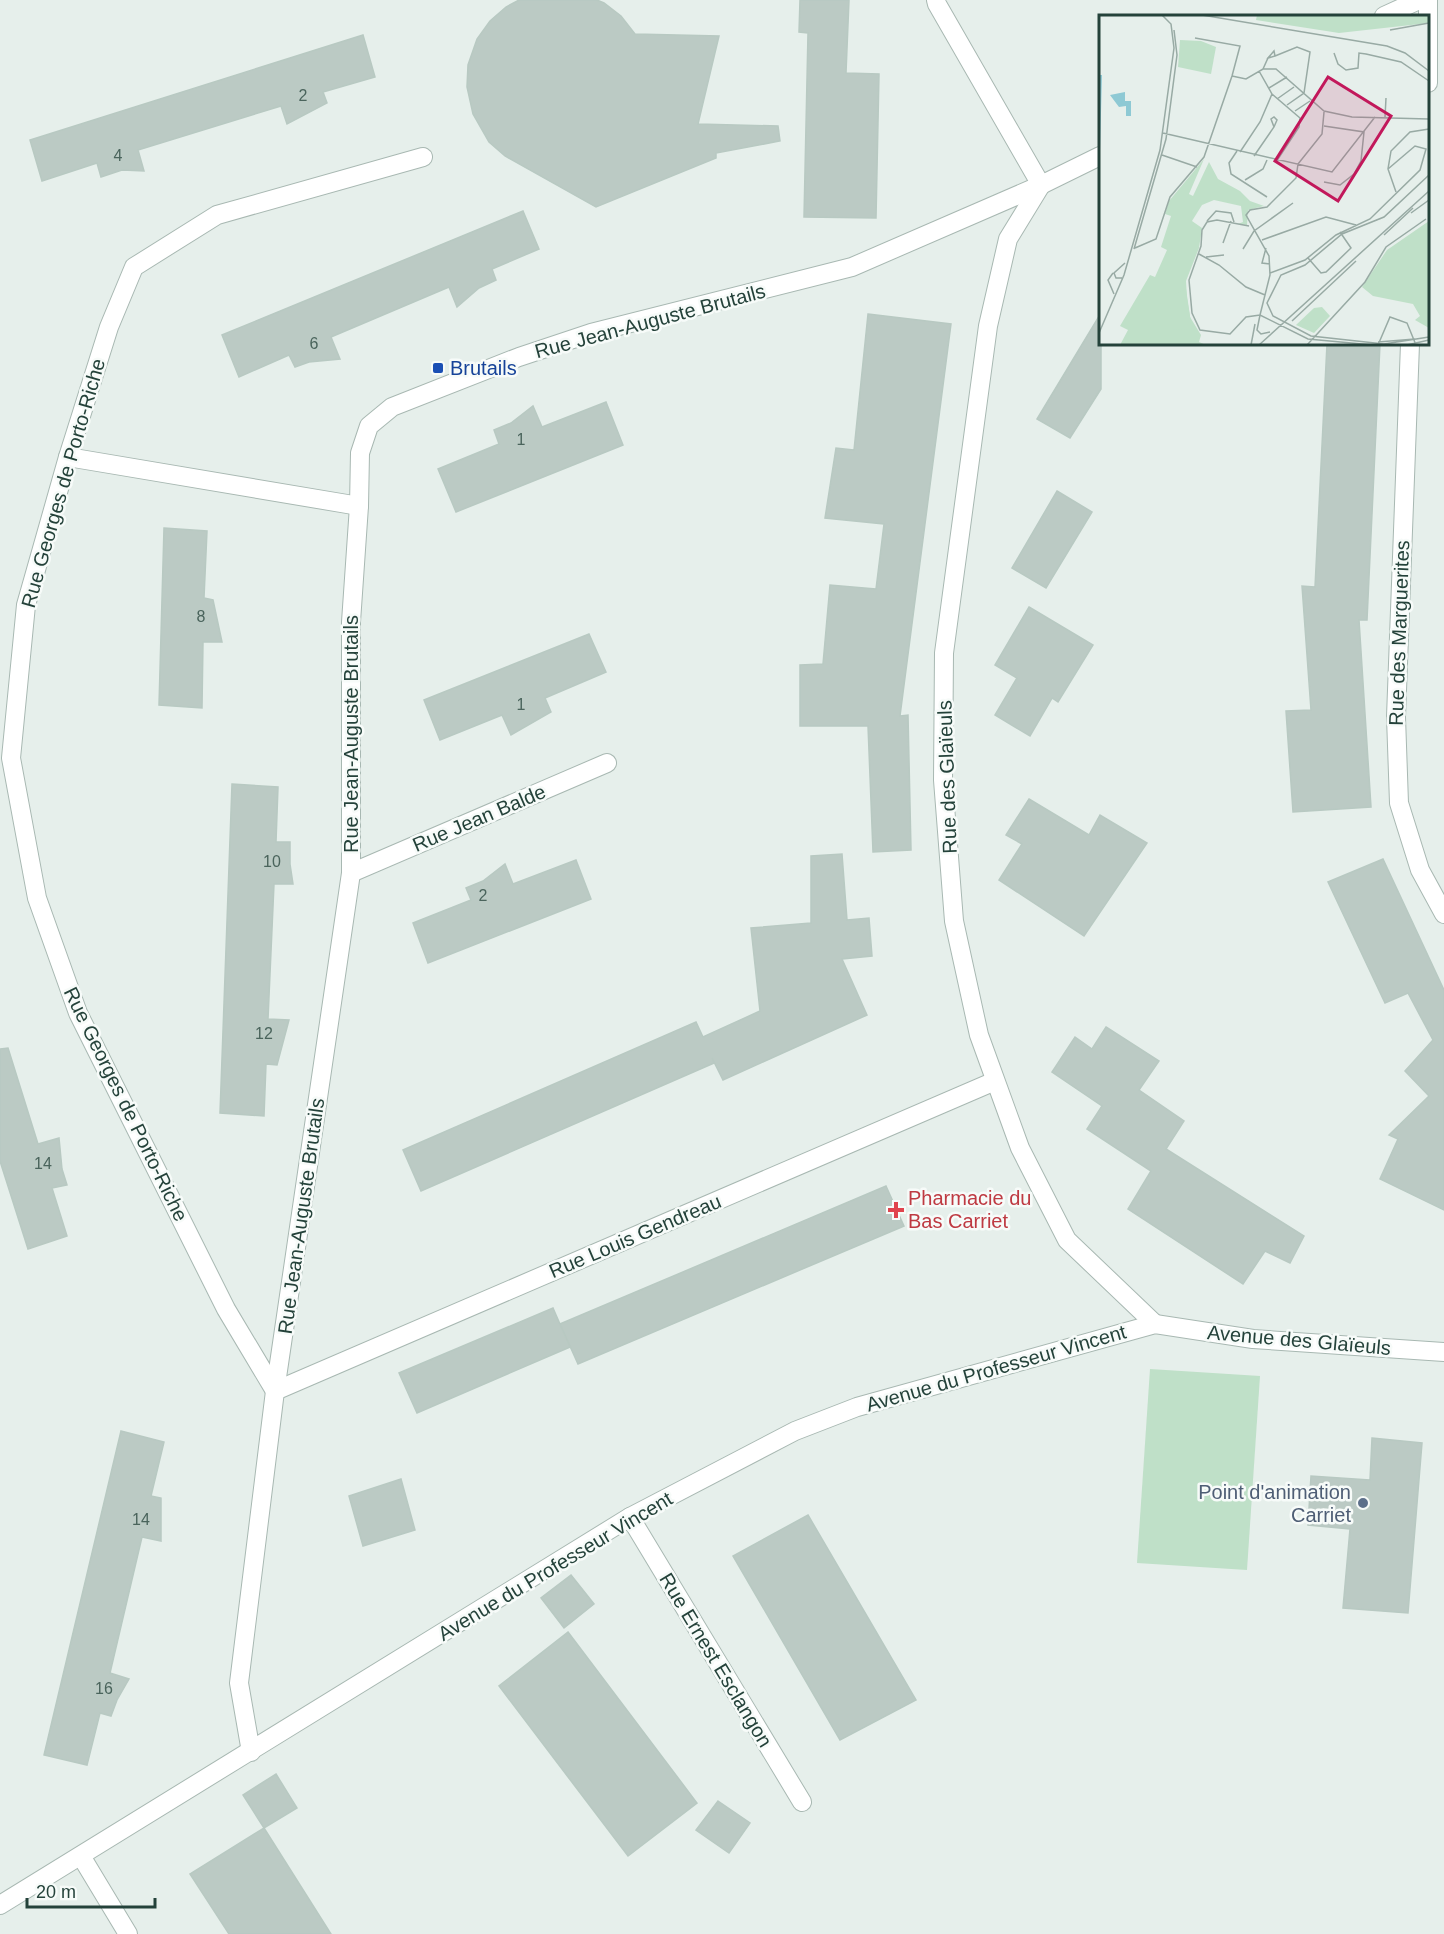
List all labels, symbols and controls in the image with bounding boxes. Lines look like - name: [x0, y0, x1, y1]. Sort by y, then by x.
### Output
- inset map: [1099, 15, 1429, 345]
- house number: 2: [299, 87, 308, 104]
- house number: 4: [114, 147, 123, 164]
- street label: Rue Jean-Auguste Brutails: [532, 280, 768, 362]
- house number: 6: [310, 335, 319, 352]
- street label: Rue Georges de Porto-Riche: [17, 356, 109, 610]
- place label: Brutails: [450, 357, 517, 379]
- marker: Brutails: [431, 361, 445, 375]
- house number: 1: [517, 431, 526, 448]
- street label: Rue des Marguerites: [1385, 540, 1413, 726]
- house number: 8: [197, 608, 206, 625]
- street label: Rue Jean-Auguste Brutails: [340, 615, 362, 853]
- house number: 1: [517, 696, 526, 713]
- street label: Rue des Glaïeuls: [933, 700, 961, 854]
- street label: Rue Jean Balde: [409, 780, 549, 856]
- house number: 10: [263, 853, 281, 870]
- house number: 2: [479, 887, 488, 904]
- street label: Rue Georges de Porto-Riche: [60, 983, 192, 1225]
- house number: 12: [255, 1025, 273, 1042]
- street label: Rue Jean-Auguste Brutails: [274, 1097, 328, 1335]
- house number: 14: [34, 1155, 52, 1172]
- place label: Pharmacie du Bas Carriet: [908, 1187, 1031, 1232]
- street label: Rue Louis Gendreau: [546, 1190, 724, 1282]
- marker: Pharmacie du Bas Carriet: [889, 1203, 903, 1217]
- street label: Avenue du Professeur Vincent: [863, 1320, 1129, 1416]
- street label: Avenue des Glaïeuls: [1206, 1321, 1392, 1359]
- place label: Point d'animation Carriet: [1198, 1481, 1351, 1526]
- street label: Avenue du Professeur Vincent: [434, 1487, 677, 1645]
- marker: Point d'animation Carriet: [1356, 1496, 1370, 1510]
- house number: 14: [132, 1511, 150, 1528]
- street label: Rue Ernest Esclangon: [655, 1569, 777, 1751]
- house number: 16: [95, 1680, 113, 1697]
- scale bar: [27, 1871, 154, 1909]
- text: 20 m: [36, 1882, 76, 1902]

